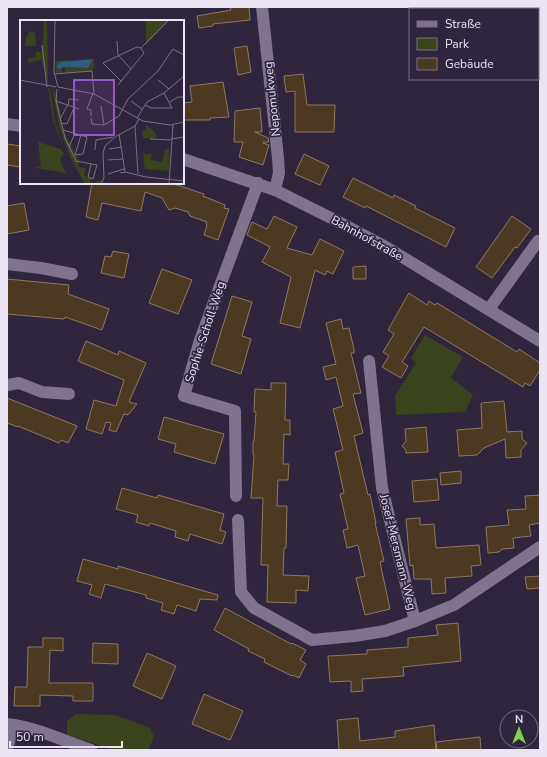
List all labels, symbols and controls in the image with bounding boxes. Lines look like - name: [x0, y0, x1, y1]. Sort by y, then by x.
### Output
- legend: [409, 8, 539, 80]
- text: Straße: [445, 16, 481, 32]
- inset map: [20, 20, 184, 184]
- text: Park: [445, 36, 470, 52]
- text: Gebäude: [445, 56, 494, 72]
- street label: Nepomukweg: [260, 61, 284, 137]
- street label: Bahnhofstraße: [328, 212, 406, 264]
- street label: Sophie-Scholl-Weg: [181, 279, 229, 385]
- street label: Josef-Mersmann-Weg: [376, 491, 420, 612]
- north arrow: [499, 709, 539, 749]
- text: N: [515, 712, 523, 727]
- scale bar: [10, 723, 122, 749]
- text: 50 m: [16, 729, 44, 745]

